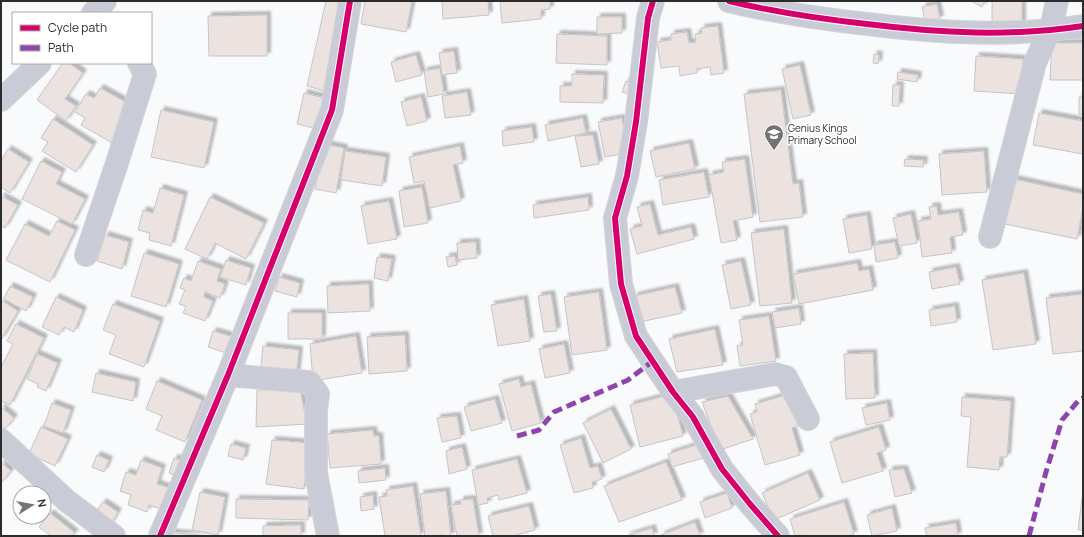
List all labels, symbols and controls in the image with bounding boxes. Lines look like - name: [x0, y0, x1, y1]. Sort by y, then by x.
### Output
- legend: [12, 12, 152, 64]
- text: Cycle path: [48, 19, 107, 36]
- text: Path: [48, 39, 74, 56]
- place label: Genius Kings Primary School: [788, 121, 857, 147]
- school or university icon: Genius Kings Primary School: [763, 123, 785, 151]
- north arrow: [12, 485, 52, 525]
- text: N: [34, 498, 50, 508]

